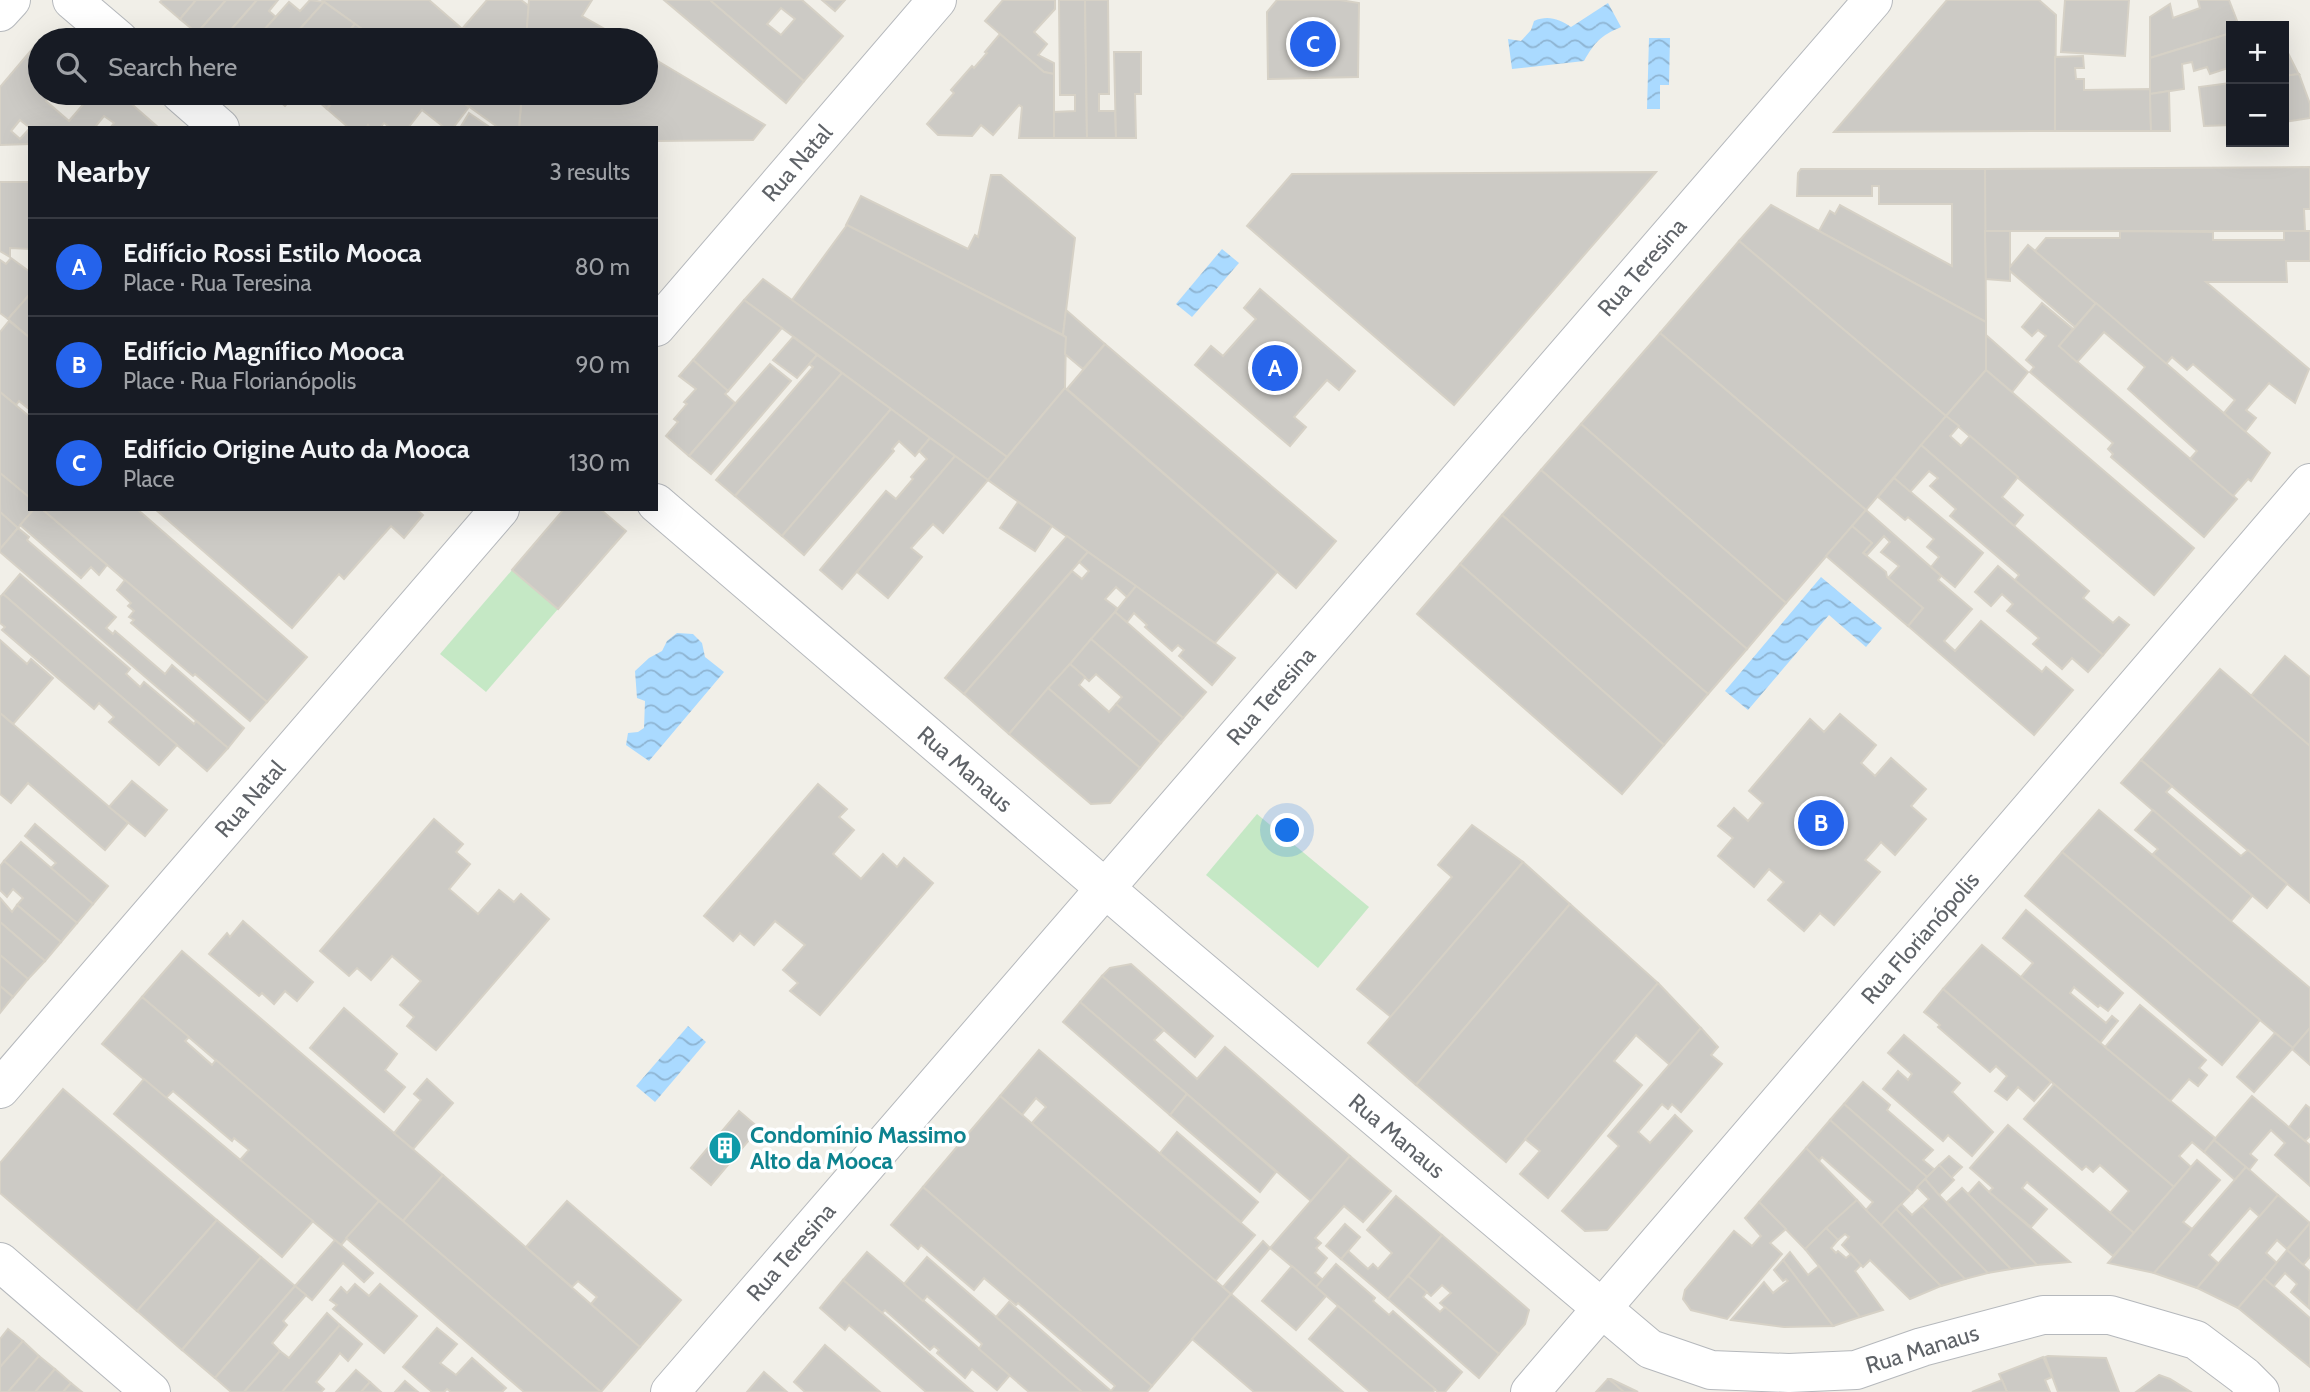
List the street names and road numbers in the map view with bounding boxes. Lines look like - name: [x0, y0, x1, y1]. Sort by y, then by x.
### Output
- street label: Rua Natal: [756, 118, 838, 207]
- street label: Rua Teresina: [1592, 212, 1692, 322]
- street label: Rua Teresina: [1221, 641, 1321, 751]
- street label: Rua Manaus: [912, 720, 1018, 818]
- street label: Rua Natal: [209, 754, 291, 843]
- street label: Rua Florianópolis: [1855, 866, 1985, 1010]
- street label: Rua Manaus: [1343, 1088, 1451, 1184]
- street label: Rua Teresina: [741, 1197, 841, 1307]
- street label: Rua Manaus: [1862, 1319, 1982, 1379]

